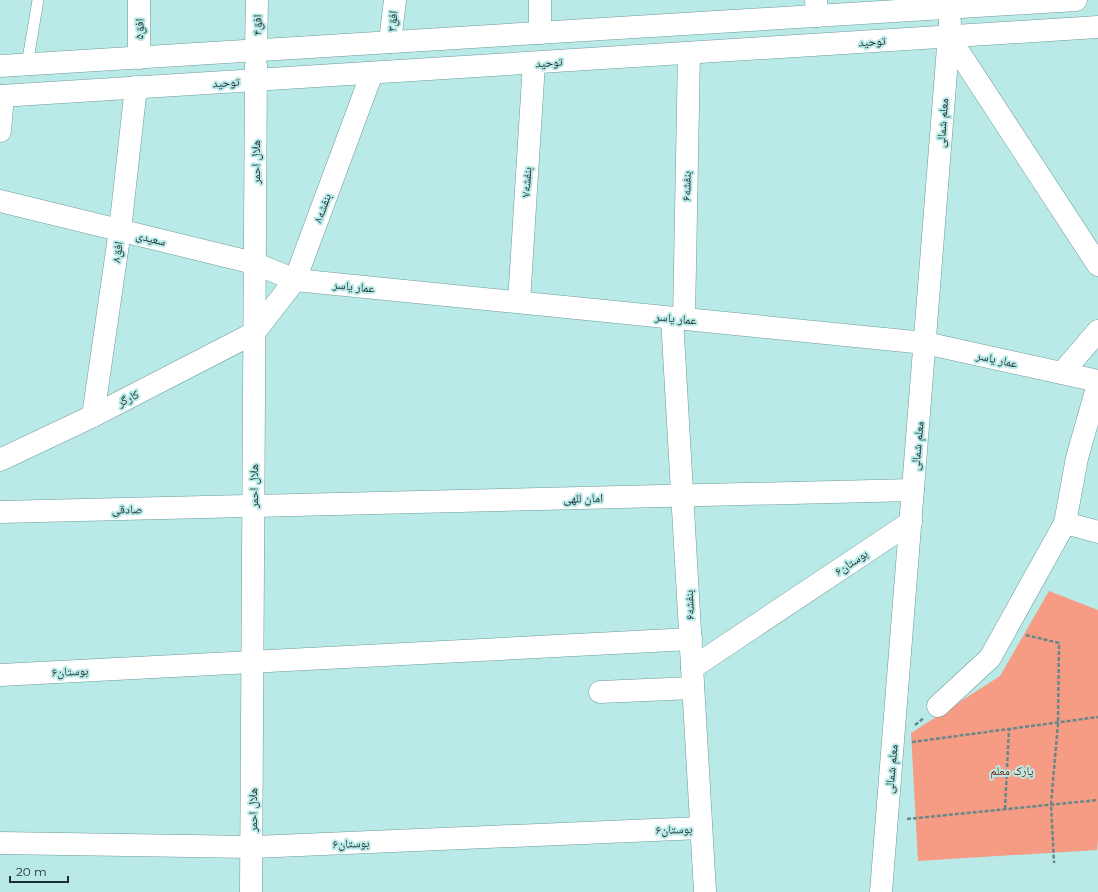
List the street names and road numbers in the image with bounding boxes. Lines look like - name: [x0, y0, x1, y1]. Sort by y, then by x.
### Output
- street label: افق۳: [383, 10, 401, 32]
- street label: افق۴: [249, 14, 265, 36]
- street label: افق۵: [131, 18, 147, 40]
- street label: توحید: [858, 33, 887, 50]
- street label: توحید: [535, 54, 564, 71]
- street label: توحید: [212, 74, 241, 91]
- street label: معلم شمالی: [933, 98, 952, 148]
- street label: هلال احمر: [248, 140, 263, 185]
- street label: بنفشه۷: [517, 166, 535, 198]
- street label: بنفشه۶: [678, 171, 694, 201]
- street label: بنفشه۸: [310, 191, 335, 225]
- street label: سعیدی: [134, 227, 168, 249]
- street label: افق۸: [108, 240, 126, 263]
- street label: عمار یاسر: [331, 276, 376, 296]
- street label: عمار یاسر: [653, 308, 698, 328]
- street label: عمار یاسر: [974, 347, 1019, 371]
- street label: کارگر: [114, 386, 141, 410]
- street label: معلم شمالی: [907, 421, 928, 471]
- street label: هلال احمر: [246, 464, 261, 509]
- street label: امان للهی: [563, 490, 603, 506]
- street label: صادقی: [112, 501, 142, 517]
- street label: بوستان۶: [832, 546, 871, 579]
- street label: بنفشه۶: [681, 589, 698, 620]
- street label: بوستان۶: [51, 663, 89, 680]
- street label: معلم شمالی: [881, 744, 902, 794]
- street label: هلال احمر: [245, 788, 260, 833]
- street label: بوستان۶: [655, 821, 693, 838]
- street label: بوستان۶: [332, 835, 370, 852]

